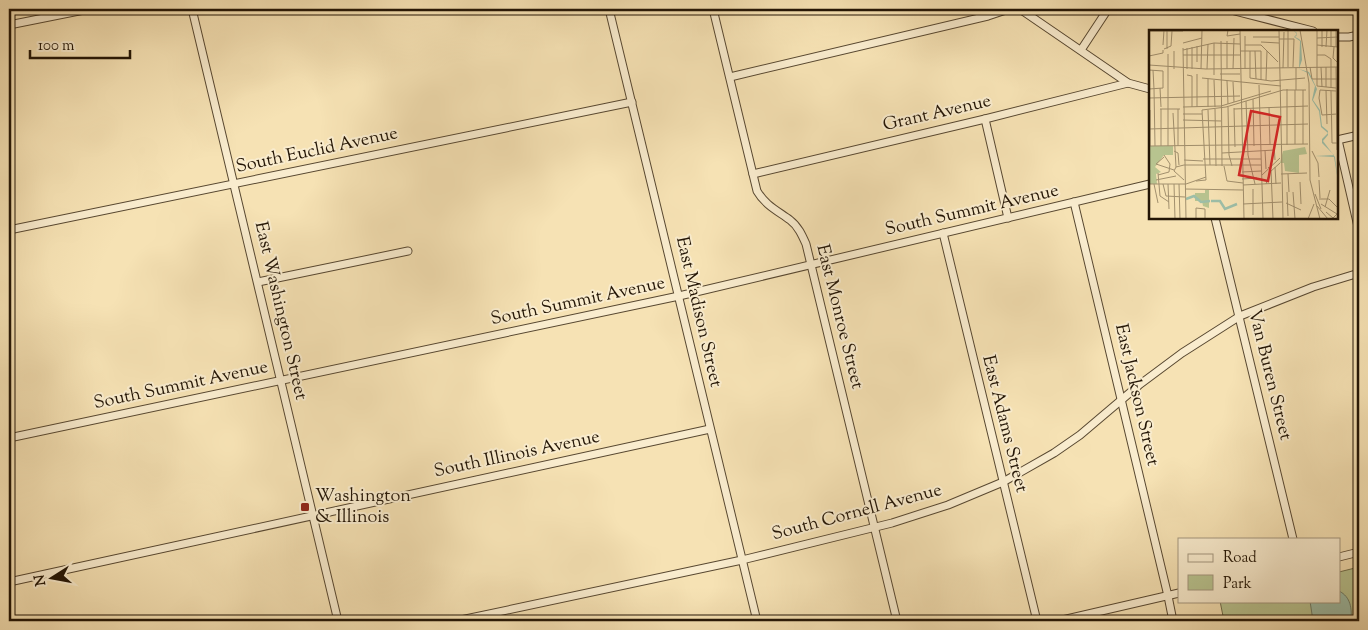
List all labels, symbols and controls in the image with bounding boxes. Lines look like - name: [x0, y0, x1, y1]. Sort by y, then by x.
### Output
- scale bar: [30, 28, 130, 60]
- inset map: [1149, 30, 1338, 219]
- text: 100 m: [38, 36, 75, 57]
- street label: Grant Avenue: [880, 89, 994, 139]
- street label: South Euclid Avenue: [234, 121, 400, 181]
- street label: South Summit Avenue: [883, 178, 1061, 244]
- street label: East Washington Street: [247, 219, 313, 403]
- street label: East Madison Street: [668, 234, 728, 390]
- street label: East Monroe Street: [808, 242, 870, 392]
- street label: South Summit Avenue: [488, 271, 668, 333]
- street label: Van Buren Street: [1240, 307, 1298, 443]
- street label: East Jackson Street: [1107, 321, 1165, 469]
- street label: East Adams Street: [974, 353, 1034, 495]
- street label: South Summit Avenue: [91, 355, 271, 417]
- street label: South Illinois Avenue: [432, 425, 602, 485]
- street label: South Cornell Avenue: [769, 478, 945, 548]
- place label: Washington & Illinois: [315, 484, 411, 531]
- marker: Washington & Illinois: [299, 501, 311, 513]
- legend: [1178, 538, 1340, 602]
- text: Road: [1223, 548, 1257, 569]
- north arrow: [28, 552, 78, 602]
- text: N: [30, 573, 52, 587]
- text: Park: [1223, 574, 1252, 595]

